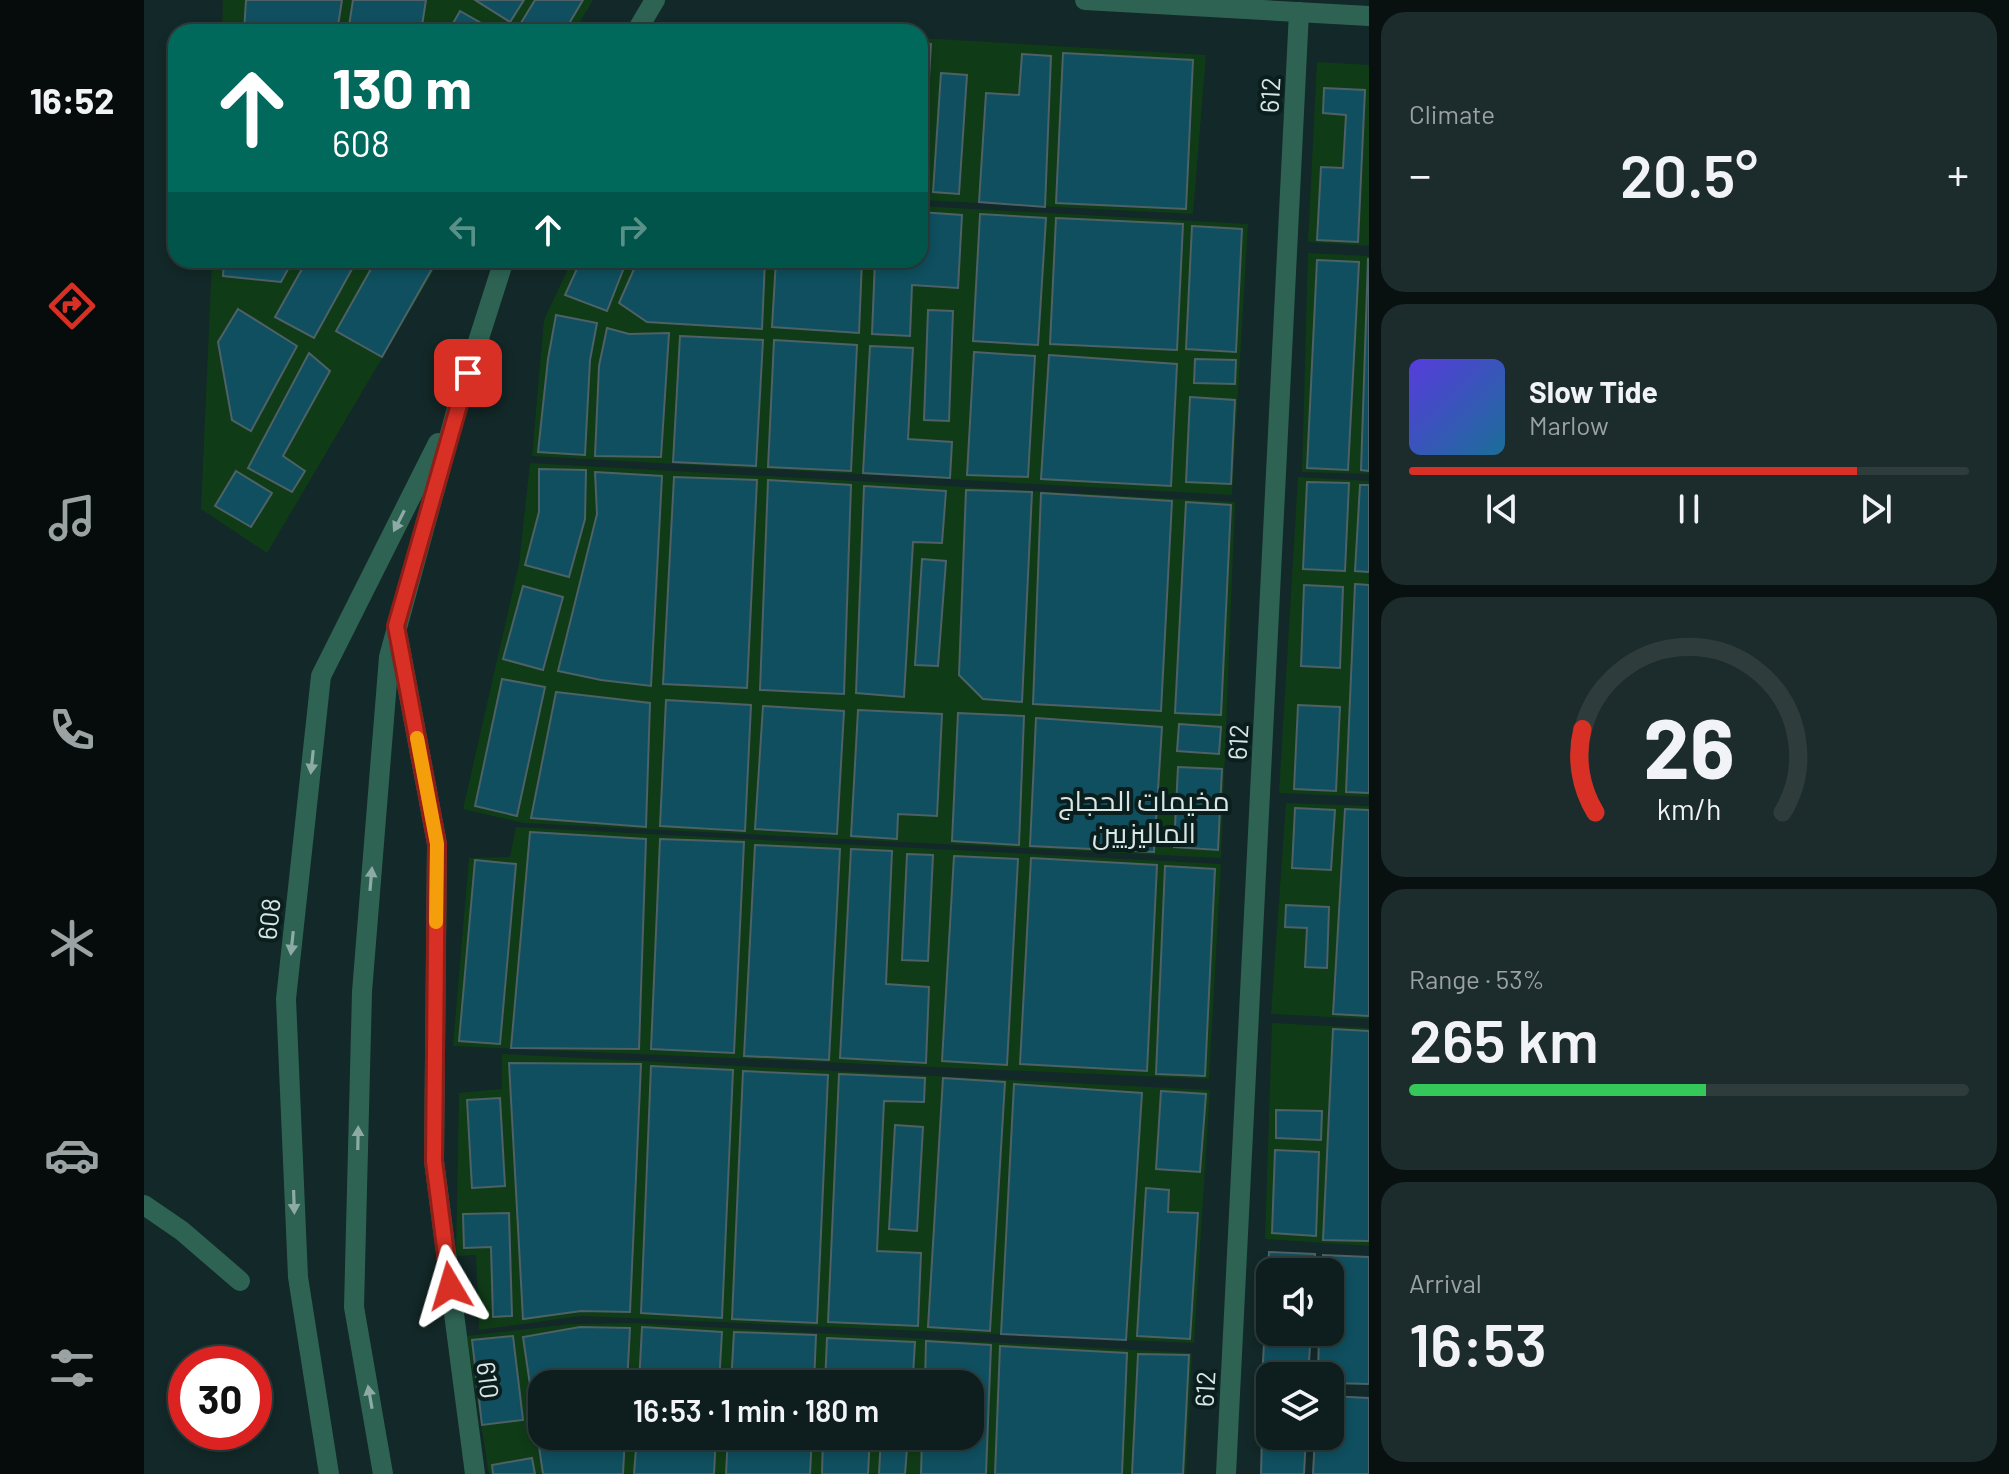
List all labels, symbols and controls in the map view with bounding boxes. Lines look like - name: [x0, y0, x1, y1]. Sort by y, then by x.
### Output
- text: 130 m: [332, 53, 472, 120]
- icon: ahead: [200, 56, 304, 160]
- street label: 612: [1253, 76, 1285, 114]
- text: 16:52: [30, 78, 114, 121]
- text: Climate: [1409, 98, 1495, 129]
- text: 608: [332, 121, 390, 164]
- text: 20.5°: [1620, 138, 1758, 210]
- text: −: [1409, 147, 1431, 200]
- text: +: [1947, 147, 1969, 200]
- icon: left: [442, 208, 486, 252]
- icon: ahead: [526, 208, 570, 252]
- icon: right: [610, 208, 654, 252]
- icon: directions: [44, 278, 100, 334]
- pin: [434, 339, 502, 407]
- icon: arrive: [446, 351, 490, 395]
- text: Slow Tide: [1529, 373, 1658, 409]
- text: Marlow: [1529, 409, 1609, 440]
- icon: previous: [1480, 487, 1524, 531]
- icon: pause: [1667, 487, 1711, 531]
- icon: next: [1854, 487, 1898, 531]
- icon: music: [44, 490, 100, 546]
- one-way arrow: [392, 509, 406, 532]
- text: 26: [1643, 696, 1735, 796]
- icon: phone: [44, 702, 100, 758]
- street label: 612: [1221, 723, 1253, 761]
- one-way arrow: [305, 750, 318, 775]
- district label: مخيمات الحجاج الماليزيين: [1058, 783, 1230, 850]
- text: km/h: [1657, 791, 1721, 826]
- one-way arrow: [365, 866, 378, 891]
- street label: 608: [250, 897, 286, 941]
- icon: climate: [44, 915, 100, 971]
- one-way arrow: [285, 931, 298, 956]
- text: Range · 53%: [1409, 963, 1545, 994]
- text: 265 km: [1409, 1003, 1599, 1075]
- one-way arrow: [352, 1125, 365, 1150]
- icon: car: [44, 1127, 100, 1183]
- one-way arrow: [288, 1190, 301, 1215]
- position arrow: [408, 1244, 492, 1328]
- map controls: [1256, 1258, 1344, 1450]
- button: sound: [1256, 1258, 1344, 1346]
- text: Arrival: [1409, 1267, 1482, 1298]
- text: 16:53: [1409, 1307, 1547, 1379]
- icon: filters: [44, 1340, 100, 1396]
- speed limit sign: 30: [168, 1346, 272, 1450]
- street label: 610: [471, 1360, 507, 1400]
- button: layers: [1256, 1362, 1344, 1450]
- street label: 612: [1188, 1370, 1220, 1408]
- one-way arrow: [363, 1384, 376, 1409]
- text: 16:53 · 1 min · 180 m: [633, 1392, 879, 1428]

